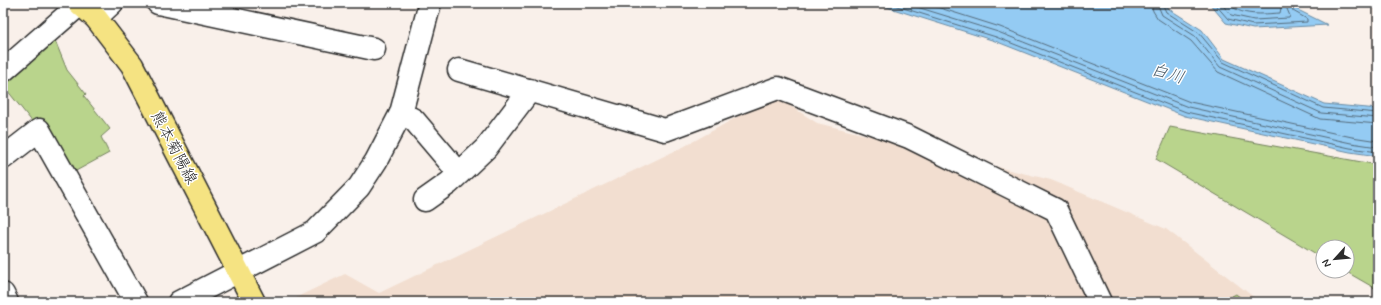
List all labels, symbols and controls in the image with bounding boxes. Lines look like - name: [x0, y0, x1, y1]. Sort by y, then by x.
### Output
- water label: 白川: [1148, 59, 1187, 89]
- street label: 熊本菊陽線: [146, 107, 202, 188]
- north arrow: [1315, 239, 1355, 279]
- text: N: [1319, 257, 1335, 270]

